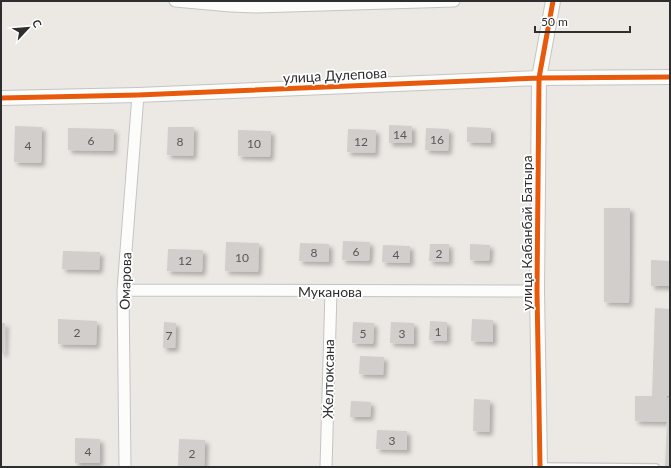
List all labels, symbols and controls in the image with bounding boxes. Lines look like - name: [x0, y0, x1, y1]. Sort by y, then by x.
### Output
- north arrow: [8, 8, 48, 48]
- scale bar: [535, 8, 630, 34]
- text: 50 m: [541, 14, 568, 29]
- text: С: [30, 17, 45, 30]
- street label: улица Дулепова: [283, 64, 387, 86]
- house number: 14: [393, 127, 407, 142]
- house number: 16: [430, 132, 444, 147]
- house number: 6: [88, 133, 95, 148]
- house number: 8: [177, 134, 184, 149]
- house number: 12: [354, 134, 368, 149]
- house number: 10: [247, 136, 261, 151]
- house number: 4: [25, 138, 32, 153]
- street label: улица Кабанбай Батыра: [518, 155, 535, 311]
- house number: 6: [353, 244, 360, 259]
- house number: 8: [311, 245, 318, 260]
- house number: 2: [436, 246, 443, 261]
- house number: 4: [393, 247, 400, 262]
- house number: 10: [235, 250, 249, 265]
- street label: Омарова: [116, 252, 135, 310]
- house number: 12: [178, 253, 192, 268]
- street label: Муканова: [298, 283, 362, 300]
- house number: 1: [435, 324, 442, 339]
- house number: 2: [74, 325, 81, 340]
- house number: 5: [360, 326, 367, 341]
- house number: 3: [399, 326, 406, 341]
- house number: 7: [166, 328, 173, 343]
- street label: Желтоксана: [319, 339, 337, 419]
- house number: 3: [389, 433, 396, 448]
- house number: 4: [85, 444, 92, 459]
- house number: 2: [189, 446, 196, 461]

